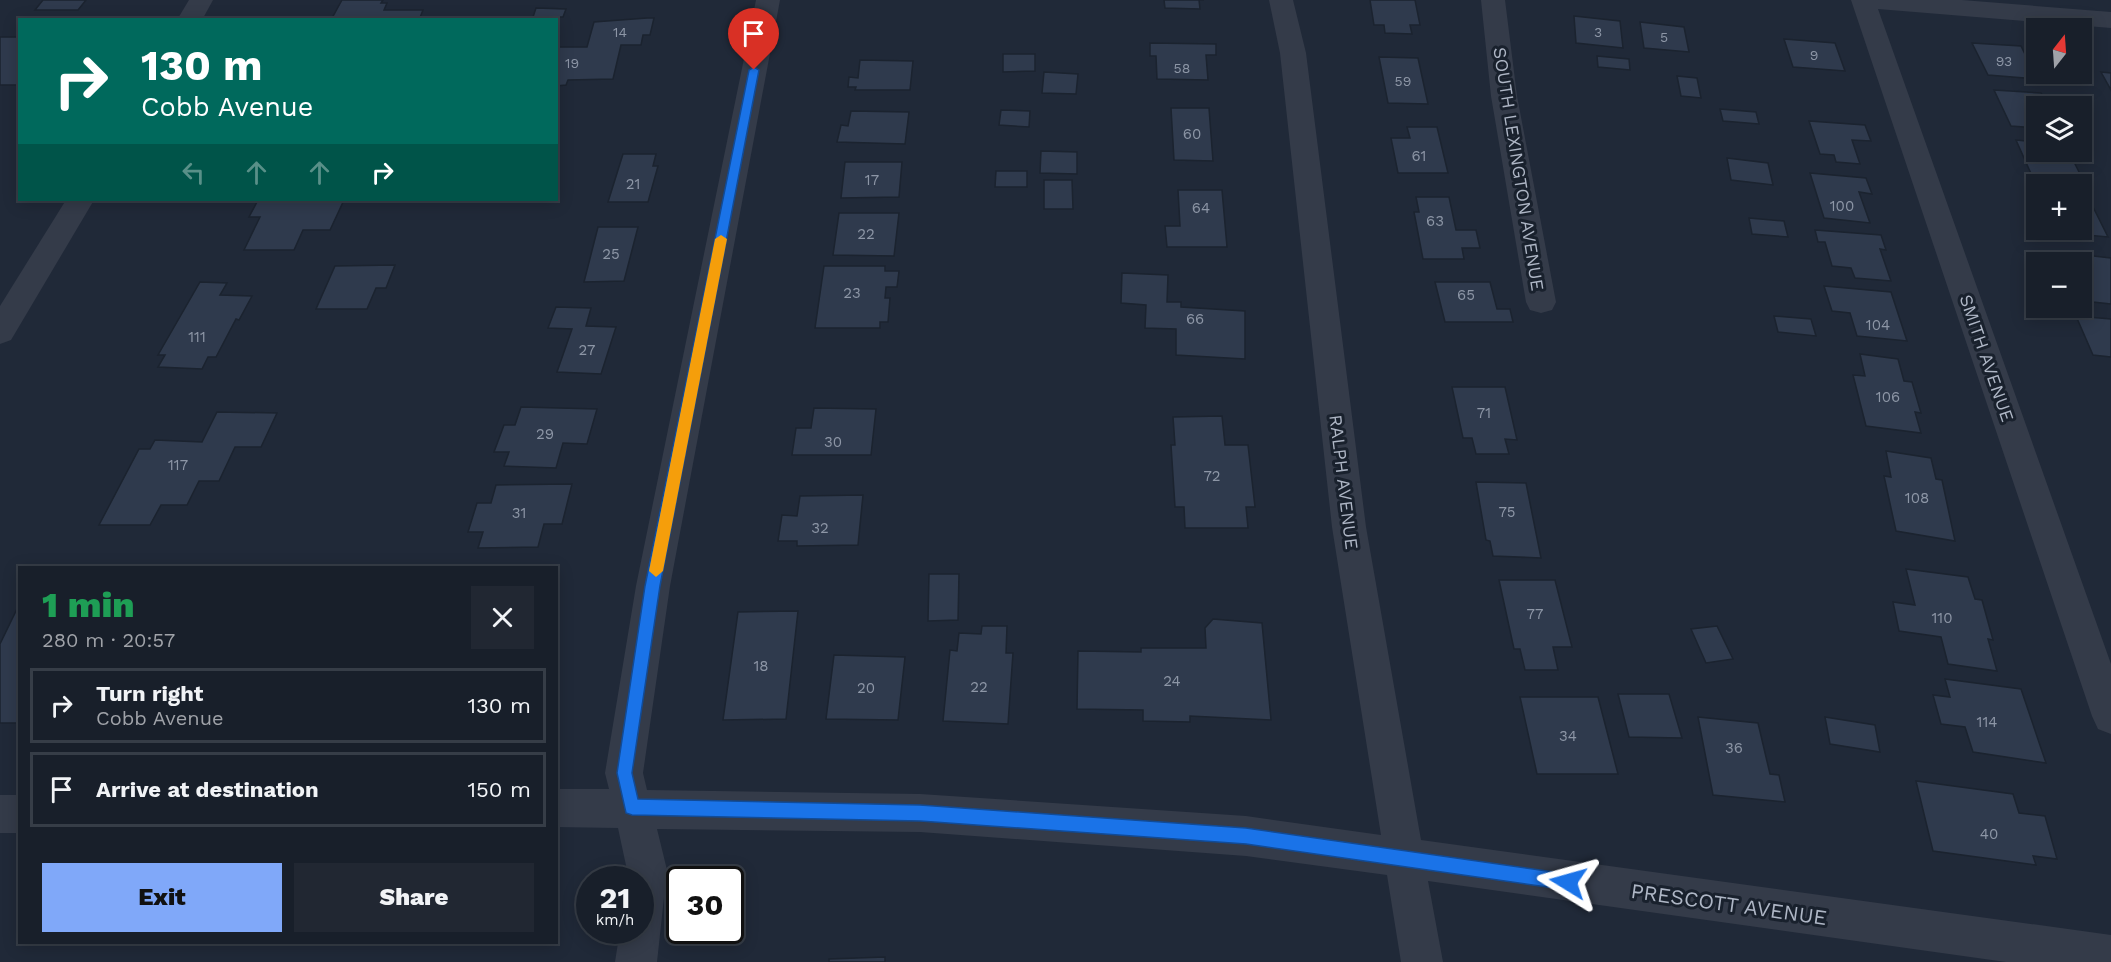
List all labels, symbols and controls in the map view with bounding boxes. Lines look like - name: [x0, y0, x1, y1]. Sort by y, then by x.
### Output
- pin: [728, 8, 779, 70]
- icon: arrive: [737, 17, 770, 50]
- north arrow: [2026, 18, 2092, 84]
- map controls: [2026, 18, 2092, 318]
- house number: 14: [613, 24, 627, 40]
- house number: 3: [1594, 24, 1602, 40]
- house number: 5: [1660, 29, 1668, 45]
- text: 130 m: [141, 41, 263, 90]
- icon: right: [42, 42, 120, 120]
- street label: SOUTH LEXINGTON AVENUE: [1489, 46, 1549, 292]
- house number: 9: [1810, 47, 1818, 63]
- house number: 93: [1996, 53, 2012, 69]
- house number: 19: [565, 55, 579, 71]
- house number: 58: [1174, 60, 1190, 76]
- house number: 59: [1395, 73, 1411, 89]
- text: Cobb Avenue: [141, 91, 313, 123]
- button: layers: [2026, 96, 2092, 162]
- house number: 60: [1183, 125, 1201, 143]
- house number: 61: [1412, 147, 1426, 165]
- icon: left: [177, 156, 210, 189]
- icon: ahead: [240, 156, 273, 189]
- icon: ahead: [303, 156, 336, 189]
- icon: right: [366, 156, 399, 189]
- house number: 17: [865, 171, 879, 189]
- button: +: [2026, 174, 2092, 240]
- house number: 21: [626, 175, 640, 193]
- house number: 100: [1830, 197, 1854, 215]
- house number: 64: [1192, 199, 1210, 217]
- house number: 63: [1426, 212, 1444, 230]
- house number: 22: [857, 225, 875, 243]
- house number: 25: [602, 245, 620, 263]
- button: −: [2026, 252, 2092, 318]
- house number: 23: [843, 284, 861, 302]
- house number: 65: [1457, 286, 1475, 304]
- street label: SMITH AVENUE: [1955, 292, 2019, 424]
- house number: 66: [1186, 310, 1204, 328]
- house number: 104: [1866, 316, 1890, 334]
- house number: 111: [188, 328, 206, 346]
- house number: 27: [579, 341, 595, 359]
- house number: 106: [1876, 388, 1900, 406]
- house number: 71: [1477, 404, 1491, 422]
- street label: RALPH AVENUE: [1325, 413, 1363, 551]
- house number: 29: [536, 425, 554, 443]
- house number: 30: [824, 433, 842, 451]
- house number: 117: [168, 456, 188, 474]
- house number: 72: [1203, 467, 1221, 485]
- house number: 108: [1905, 489, 1929, 507]
- house number: 75: [1498, 503, 1516, 521]
- house number: 31: [512, 504, 526, 522]
- house number: 32: [811, 519, 829, 537]
- text: 1 min: [42, 584, 135, 626]
- button: close: [471, 586, 534, 649]
- house number: 77: [1527, 605, 1543, 623]
- house number: 110: [1931, 609, 1953, 627]
- text: 280 m · 20:57: [42, 628, 175, 652]
- house number: 18: [753, 657, 769, 675]
- house number: 24: [1163, 672, 1181, 690]
- house number: 22: [970, 678, 988, 696]
- house number: 20: [857, 679, 875, 697]
- text: Turn right: [96, 681, 203, 706]
- icon: right: [45, 689, 78, 722]
- text: 130 m: [467, 693, 531, 718]
- text: Cobb Avenue: [96, 706, 224, 730]
- house number: 114: [1977, 713, 1997, 731]
- house number: 34: [1559, 727, 1577, 745]
- house number: 36: [1725, 739, 1743, 757]
- icon: arrive: [45, 773, 78, 806]
- text: Arrive at destination: [96, 777, 319, 802]
- text: 150 m: [467, 777, 531, 802]
- house number: 40: [1980, 825, 1998, 843]
- position arrow: [1536, 850, 1600, 914]
- button: Exit: [42, 863, 282, 932]
- button: Share: [294, 863, 534, 932]
- speed limit sign: 30: [666, 866, 744, 944]
- street label: PRESCOTT AVENUE: [1629, 878, 1829, 930]
- text: 21: [600, 880, 630, 915]
- text: km/h: [596, 911, 634, 929]

